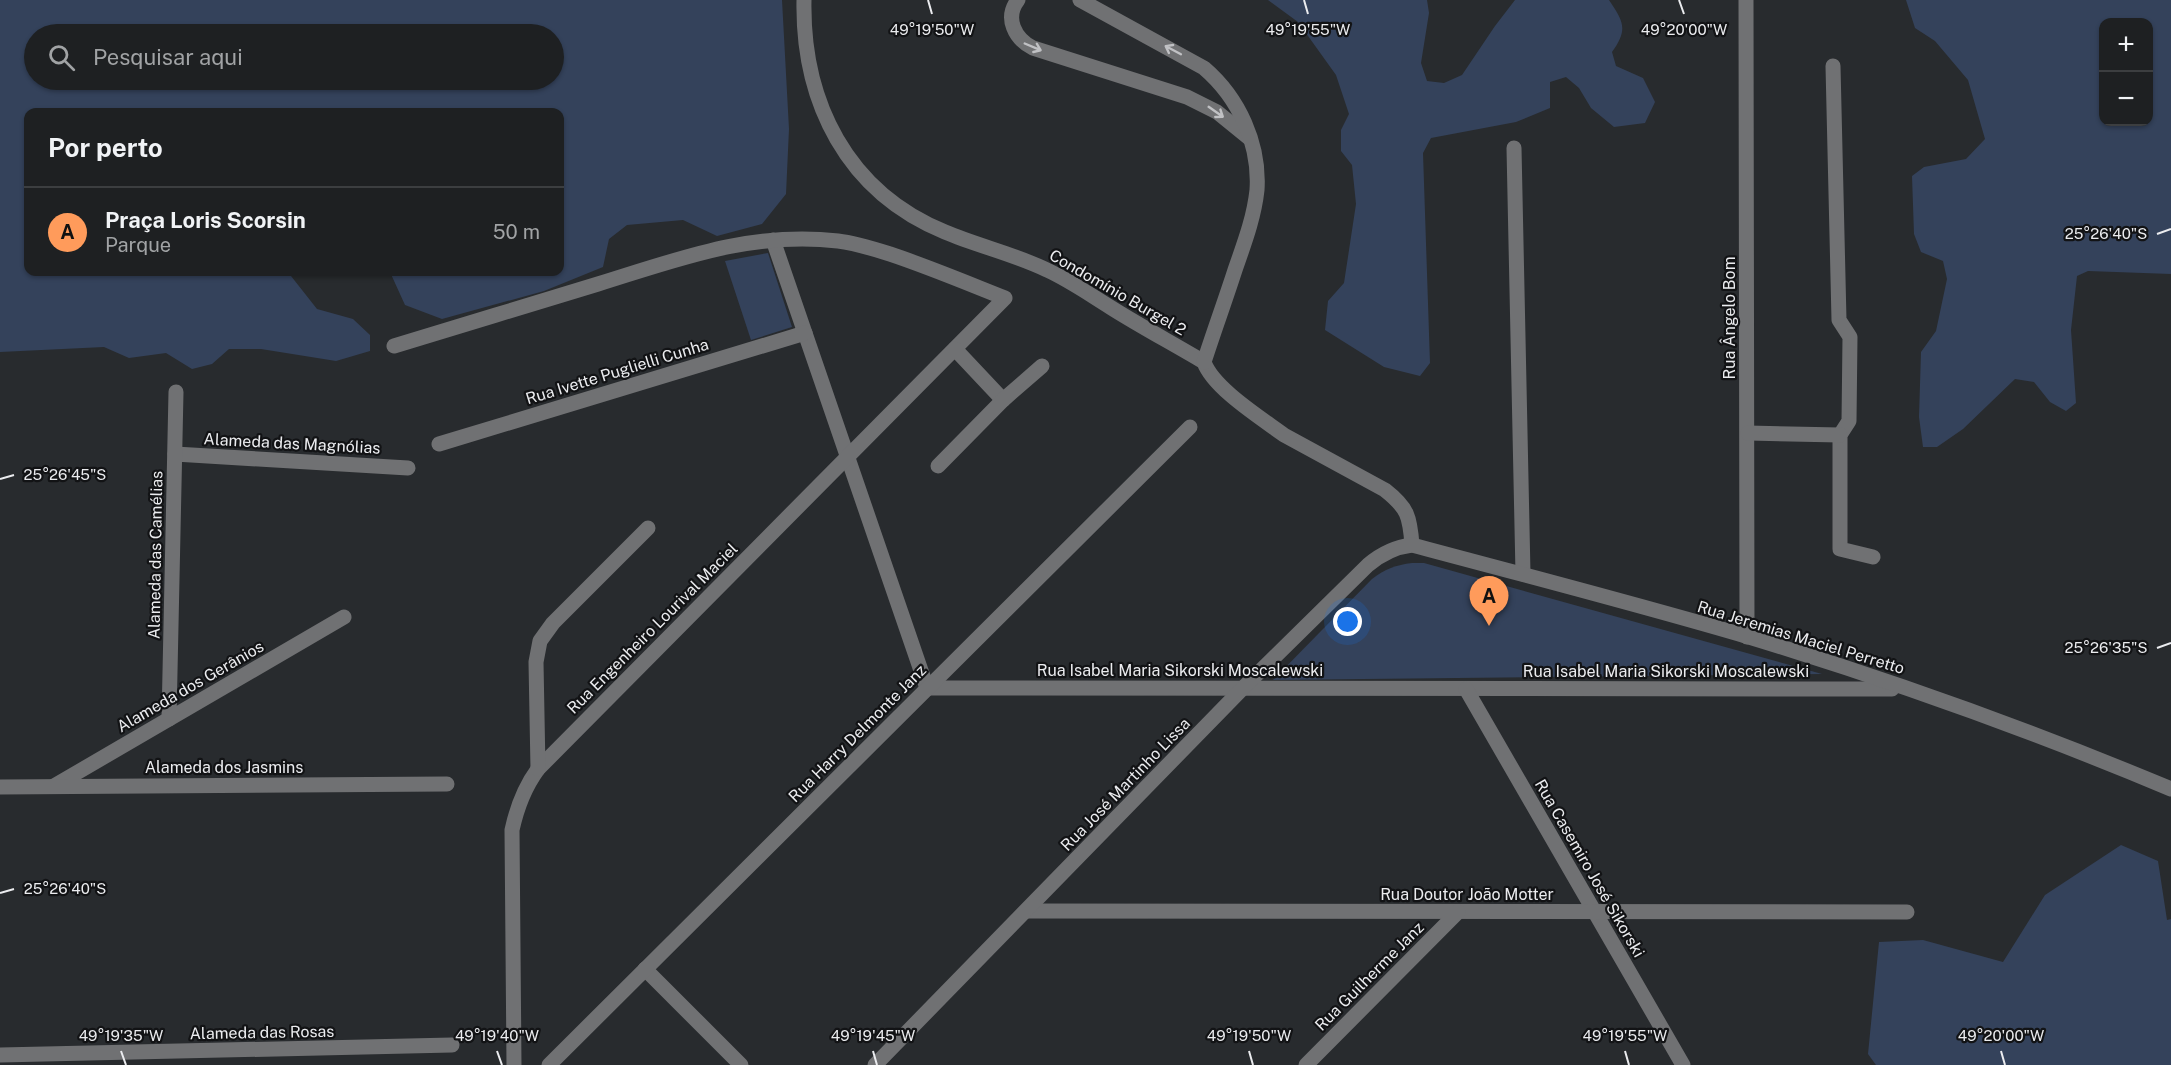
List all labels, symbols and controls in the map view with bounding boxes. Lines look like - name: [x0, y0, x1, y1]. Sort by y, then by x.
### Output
- map controls: [2099, 18, 2153, 126]
- button: +: [2099, 18, 2153, 72]
- text: 49°19'50"W: [890, 21, 974, 38]
- text: 49°19'55"W: [1266, 21, 1350, 38]
- text: 49°20'00"W: [1641, 21, 1727, 38]
- search box: [24, 24, 564, 90]
- icon: search: [45, 41, 78, 74]
- one-way arrow: [1024, 42, 1042, 53]
- one-way arrow: [1165, 43, 1183, 55]
- text: Pesquisar aqui: [93, 44, 243, 70]
- button: −: [2099, 72, 2153, 126]
- one-way arrow: [1208, 106, 1224, 118]
- text: Por perto: [48, 132, 163, 163]
- text: Praça Loris Scorsin: [105, 207, 306, 233]
- text: A: [60, 220, 75, 244]
- text: 50 m: [493, 220, 540, 244]
- text: 25°26'40"S: [2065, 225, 2147, 242]
- text: Parque: [105, 233, 171, 257]
- street label: Condomínio Burgel 2: [1046, 245, 1190, 339]
- street label: Rua Ângelo Bom: [1719, 256, 1739, 380]
- street label: Rua Ivette Puglielli Cunha: [523, 335, 711, 408]
- street label: Alameda das Magnólias: [203, 429, 381, 458]
- text: 25°26'45"S: [24, 466, 106, 483]
- street label: Alameda das Camélias: [145, 471, 166, 639]
- street label: Rua Engenheiro Lourival Maciel: [563, 539, 742, 718]
- pin: A: [1470, 576, 1508, 626]
- street label: Rua Jeremias Maciel Perretto: [1695, 597, 1907, 678]
- your location: [1333, 607, 1362, 636]
- street label: Alameda dos Gerânios: [113, 637, 267, 736]
- text: 25°26'35"S: [2065, 639, 2147, 656]
- street label: Rua Harry Delmonte Janz: [785, 661, 930, 806]
- street label: Rua Isabel Maria Sikorski Moscalewski: [1037, 661, 1323, 680]
- street label: Rua Isabel Maria Sikorski Moscalewski: [1523, 662, 1809, 681]
- street label: Rua José Martinho Lissa: [1057, 714, 1194, 855]
- street label: Alameda dos Jasmins: [145, 758, 303, 777]
- street label: Rua Casemiro José Sikorski: [1531, 776, 1648, 961]
- text: 25°26'40"S: [24, 880, 106, 897]
- street label: Rua Doutor João Motter: [1380, 885, 1554, 904]
- street label: Rua Guilherme Janz: [1311, 918, 1428, 1035]
- street label: Alameda das Rosas: [189, 1022, 335, 1043]
- text: 49°19'35"W: [79, 1027, 163, 1044]
- text: 49°19'40"W: [455, 1027, 539, 1044]
- text: 49°19'45"W: [831, 1027, 915, 1044]
- text: 49°19'50"W: [1207, 1027, 1291, 1044]
- text: 49°19'55"W: [1583, 1027, 1667, 1044]
- text: 49°20'00"W: [1958, 1027, 2044, 1044]

